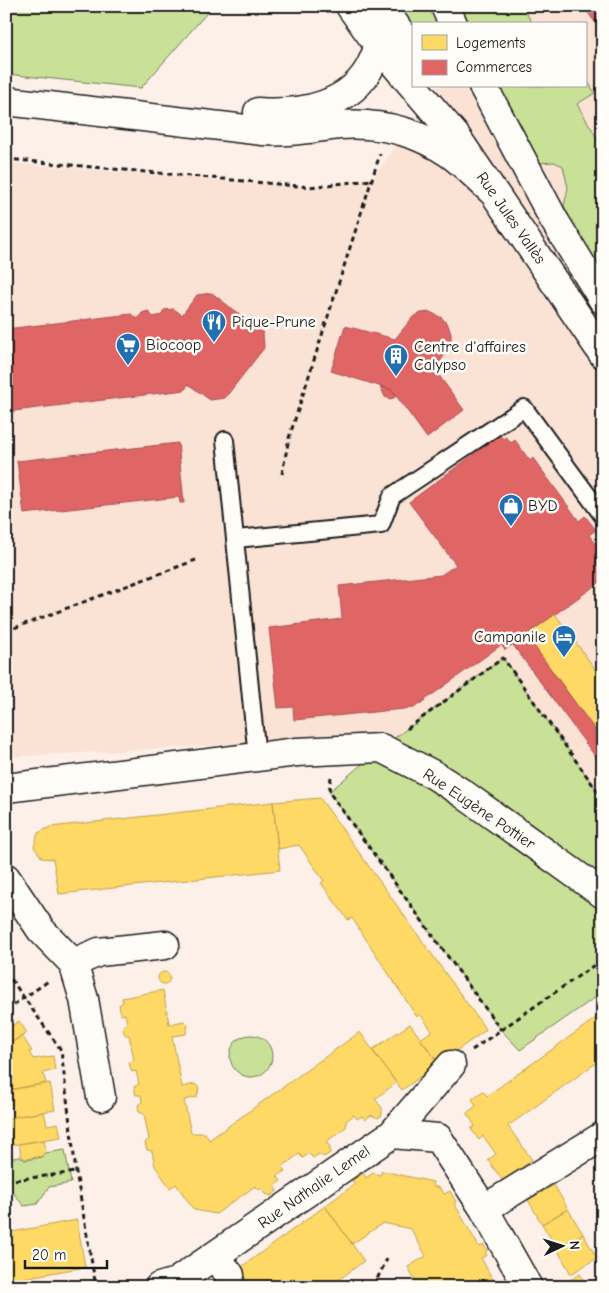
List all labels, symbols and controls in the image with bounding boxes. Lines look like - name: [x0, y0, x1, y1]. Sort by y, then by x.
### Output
- legend: [412, 22, 586, 88]
- text: Logements: [456, 34, 525, 52]
- text: Commerces: [456, 58, 532, 76]
- street label: Rue Jules Vallès: [473, 169, 549, 268]
- restaurant icon: Pique-Prune: [201, 309, 227, 343]
- place label: Pique-Prune: [232, 313, 316, 331]
- supermarket icon: Biocoop: [115, 332, 141, 366]
- place label: Biocoop: [146, 336, 201, 354]
- place label: Centre d'affaires Calypso: [414, 338, 526, 374]
- building icon: Centre d'affaires Calypso: [383, 343, 409, 377]
- shop icon: BYD: [498, 493, 524, 527]
- place label: BYD: [528, 497, 558, 515]
- hotel icon: Campanile: [551, 624, 577, 658]
- place label: Campanile: [474, 628, 546, 646]
- street label: Rue Eugène Pottier: [420, 765, 539, 854]
- street label: Rue Nathalie Lemel: [255, 1142, 373, 1232]
- north arrow: [536, 1220, 586, 1270]
- scale bar: [25, 1238, 108, 1270]
- text: N: [566, 1240, 583, 1250]
- text: 20 m: [32, 1246, 66, 1264]

